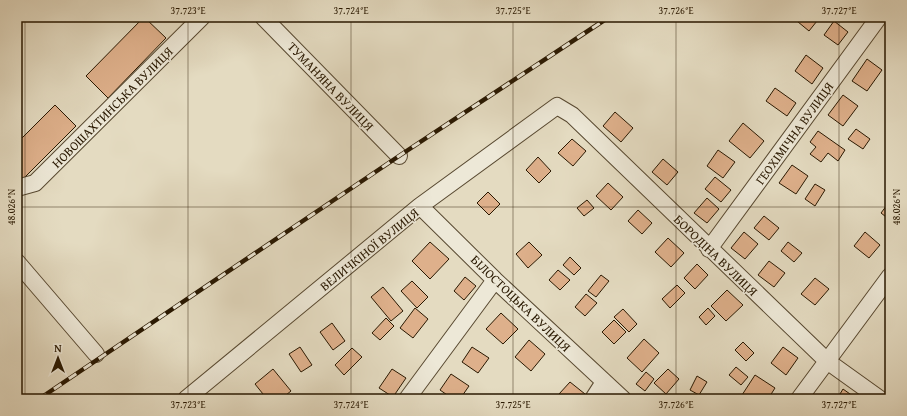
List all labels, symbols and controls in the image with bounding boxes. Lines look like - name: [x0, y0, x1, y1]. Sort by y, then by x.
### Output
- text: 37.723°E: [170, 3, 206, 18]
- text: 37.724°E: [333, 3, 369, 18]
- text: 37.725°E: [495, 3, 531, 18]
- text: 37.726°E: [658, 3, 694, 18]
- text: 37.727°E: [821, 3, 857, 18]
- street label: ТУМАНЯНА ВУЛИЦЯ: [283, 38, 378, 135]
- street label: НОВОШАХТИНСЬКА ВУЛИЦЯ: [47, 42, 178, 172]
- street label: ГЕОХІМІЧНА ВУЛИЦЯ: [751, 78, 838, 189]
- text: 48.026°N: [4, 188, 19, 225]
- text: 48.026°N: [889, 188, 904, 225]
- street label: ВЕЛИЧКІНОЇ ВУЛИЦЯ: [316, 203, 423, 295]
- street label: БОРОДІНА ВУЛИЦЯ: [669, 210, 762, 301]
- street label: БІЛОСТОЦЬКА ВУЛИЦЯ: [466, 251, 575, 356]
- north arrow: [38, 338, 78, 378]
- text: N: [54, 340, 62, 356]
- text: 37.723°E: [170, 397, 206, 412]
- text: 37.724°E: [333, 397, 369, 412]
- text: 37.725°E: [495, 397, 531, 412]
- text: 37.726°E: [658, 397, 694, 412]
- text: 37.727°E: [821, 397, 857, 412]

